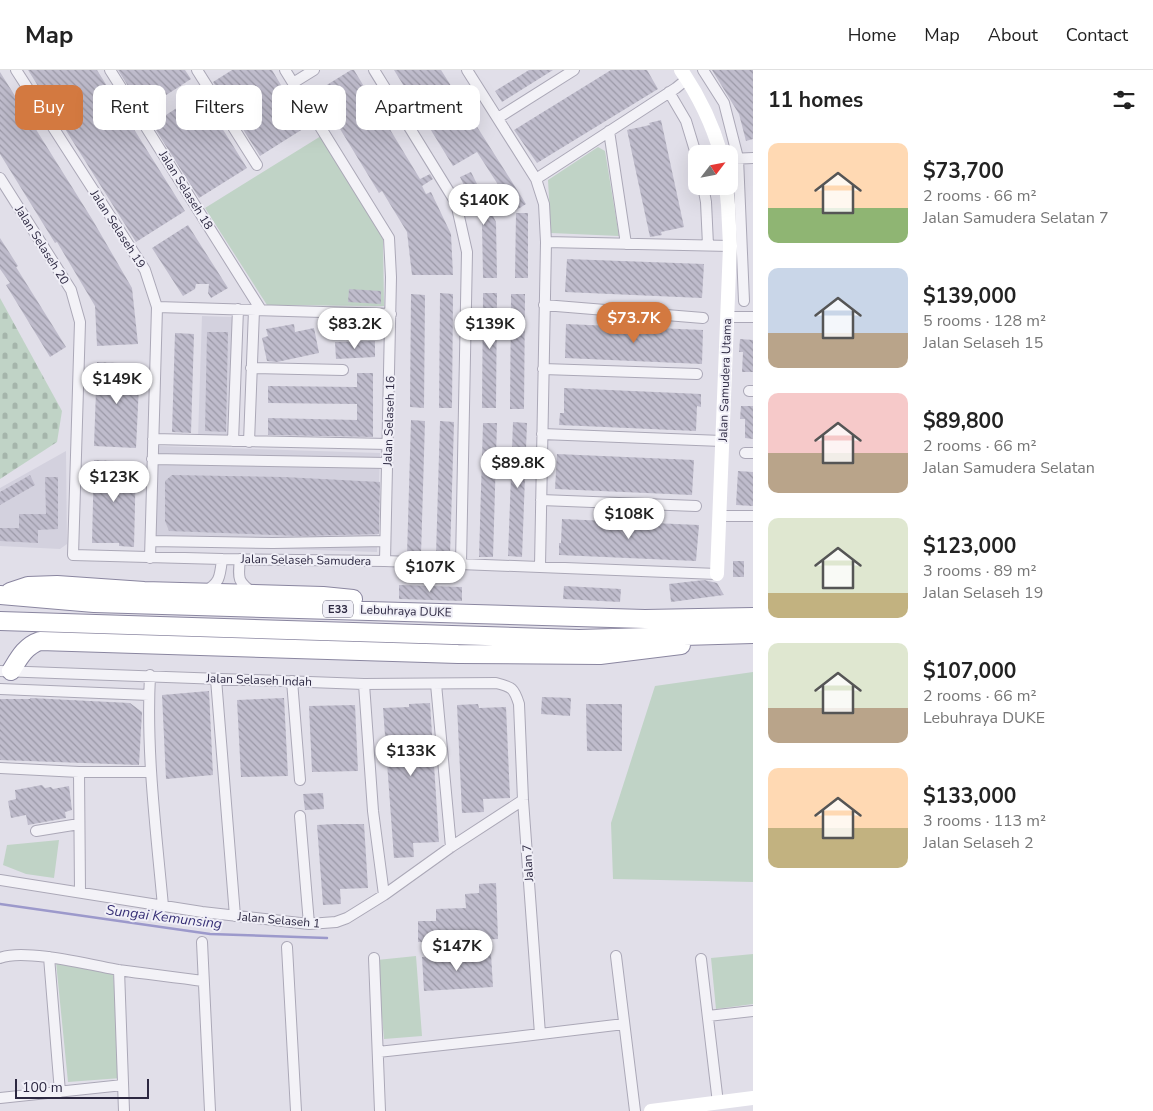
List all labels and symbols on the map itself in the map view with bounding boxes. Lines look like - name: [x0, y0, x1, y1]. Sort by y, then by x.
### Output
- north arrow: [688, 145, 738, 195]
- street label: Jalan Selaseh 18: [155, 147, 217, 232]
- pin: $140K: [449, 184, 519, 226]
- street label: Jalan Selaseh 19: [86, 186, 149, 271]
- street label: Jalan Selaseh 20: [11, 202, 73, 287]
- pin: $73.7K: [593, 302, 675, 344]
- pin: $83.2K: [314, 308, 396, 350]
- pin: $139K: [455, 308, 525, 350]
- street label: Jalan Samudera Utama: [715, 318, 735, 443]
- pin: $149K: [82, 362, 152, 405]
- street label: Jalan Selaseh 16: [379, 376, 399, 467]
- pin: $89.8K: [477, 446, 559, 489]
- pin: $123K: [79, 460, 149, 503]
- pin: $108K: [594, 498, 664, 540]
- pin: $107K: [395, 550, 465, 593]
- street label: Jalan Selaseh Samudera: [240, 551, 371, 569]
- road number: E33: [323, 600, 353, 618]
- street label: Lebuhraya DUKE: [360, 601, 452, 621]
- street label: Jalan Selaseh Indah: [205, 670, 312, 690]
- pin: $133K: [376, 734, 446, 777]
- street label: Jalan 7: [519, 844, 537, 883]
- water label: Sungai Kemunsing: [105, 900, 223, 934]
- street label: Jalan Selaseh 1: [236, 908, 321, 932]
- pin: $147K: [422, 930, 492, 972]
- scale bar: [15, 1076, 149, 1099]

